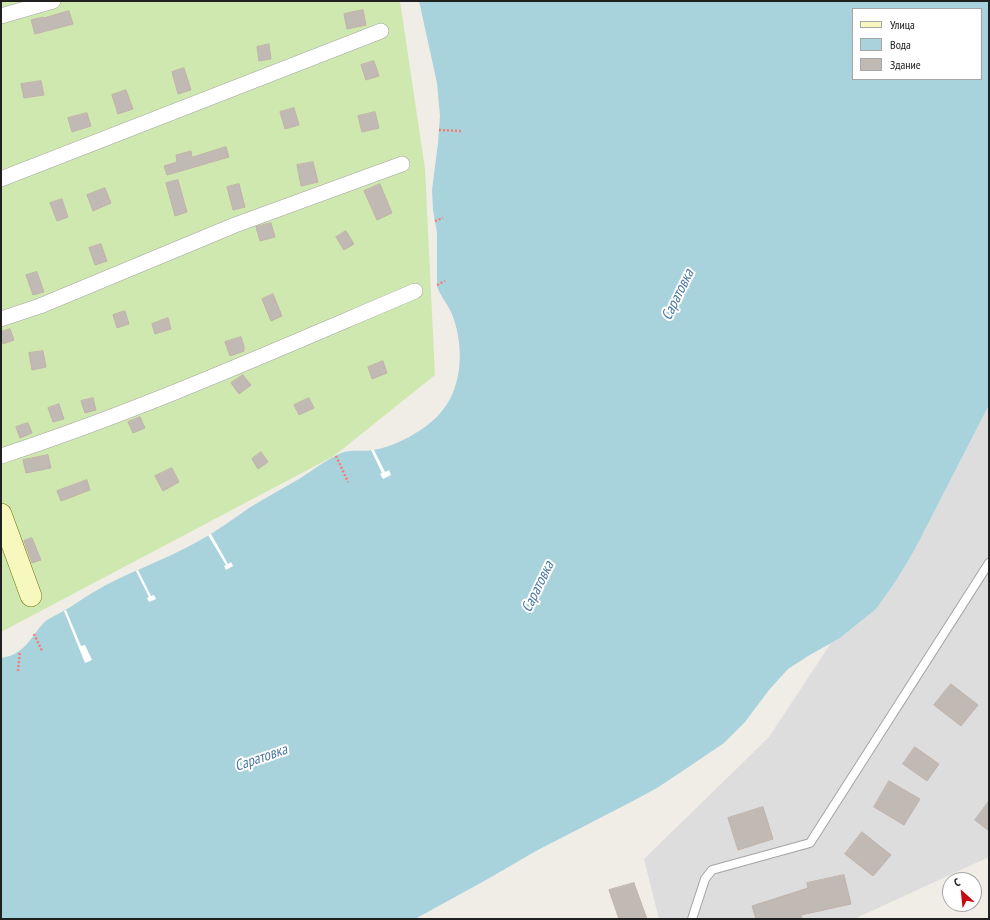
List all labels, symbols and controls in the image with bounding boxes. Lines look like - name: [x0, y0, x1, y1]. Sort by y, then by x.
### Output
- legend: [852, 8, 982, 80]
- text: Улица: [890, 17, 915, 32]
- text: Вода: [890, 37, 911, 52]
- text: Здание: [890, 57, 921, 72]
- water label: Саратовка: [658, 267, 698, 323]
- water label: Саратовка: [518, 559, 558, 615]
- water label: Саратовка: [232, 741, 290, 775]
- north arrow: [942, 872, 982, 912]
- text: С: [952, 875, 962, 890]

